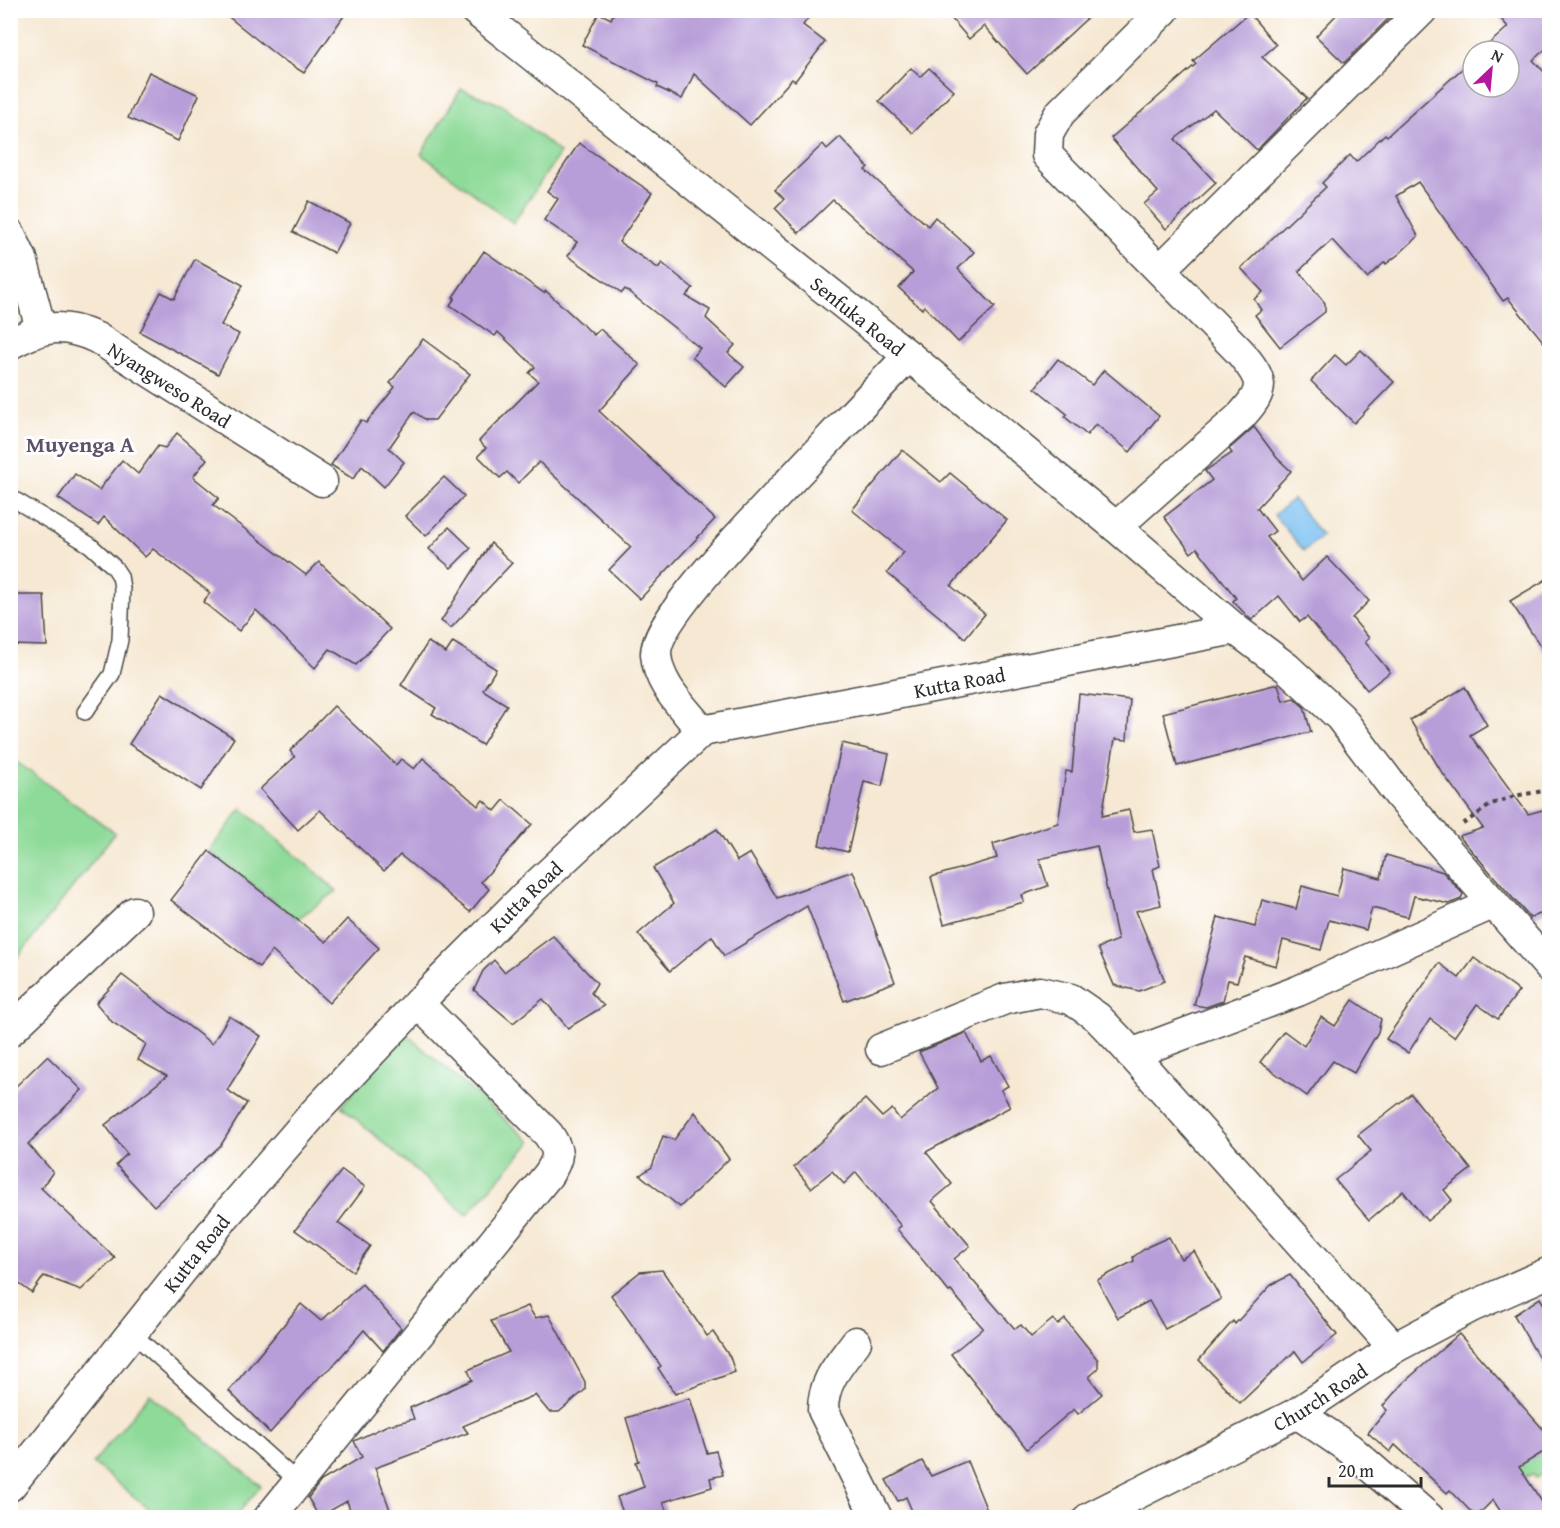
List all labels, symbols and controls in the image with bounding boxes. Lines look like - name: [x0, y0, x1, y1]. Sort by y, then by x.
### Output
- north arrow: [1461, 39, 1521, 99]
- text: N: [1488, 42, 1508, 69]
- street label: Senfuka Road: [805, 269, 912, 362]
- street label: Nyangweso Road: [103, 334, 237, 435]
- district label: Muyenga A: [26, 428, 134, 460]
- street label: Kutta Road: [911, 659, 1008, 705]
- street label: Kutta Road: [482, 853, 569, 939]
- street label: Kutta Road: [156, 1208, 236, 1298]
- street label: Church Road: [1268, 1355, 1373, 1437]
- scale bar: [1329, 1450, 1420, 1488]
- text: 20 m: [1338, 1457, 1374, 1484]

